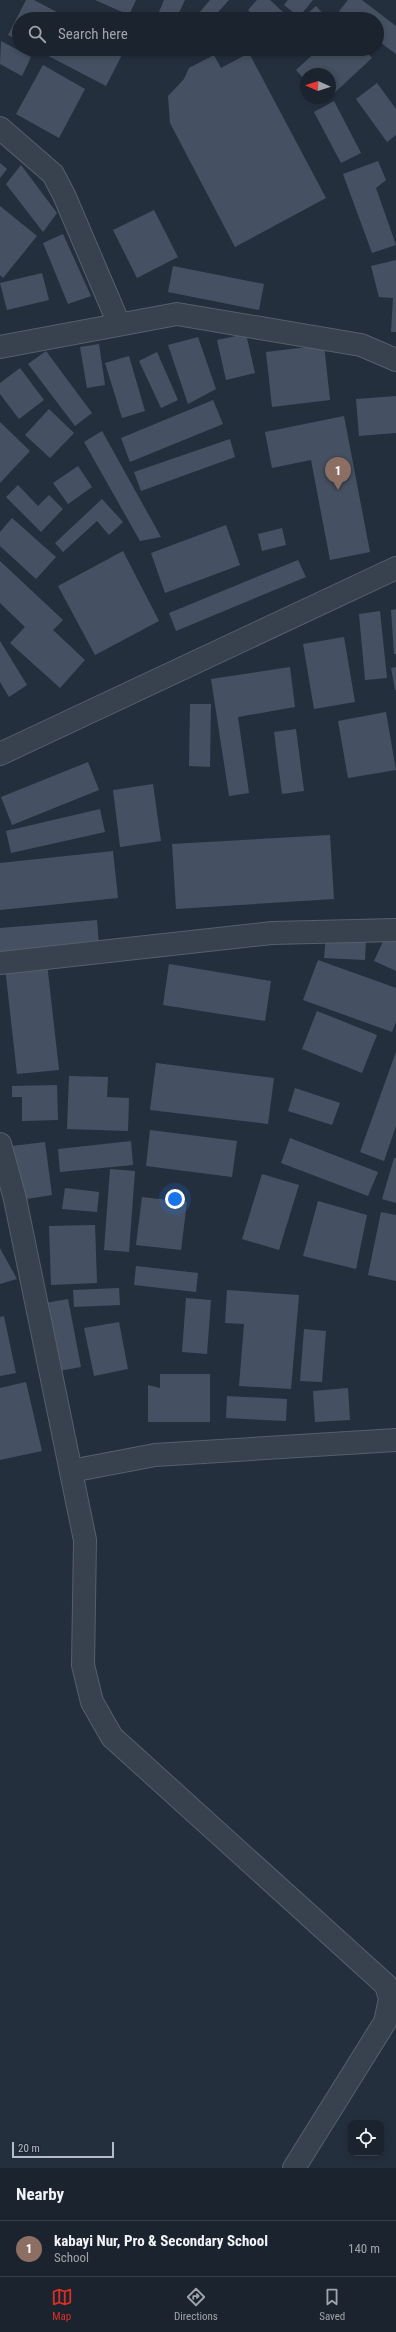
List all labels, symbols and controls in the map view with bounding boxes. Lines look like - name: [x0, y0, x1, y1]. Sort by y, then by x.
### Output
- search box: [12, 12, 384, 56]
- icon: search: [26, 23, 48, 45]
- text: Search here: [58, 25, 128, 43]
- north arrow: [300, 68, 336, 104]
- pin: 1: [325, 457, 351, 490]
- your location: [165, 1189, 185, 1209]
- map controls: [348, 2120, 384, 2156]
- button: locate: [348, 2120, 384, 2156]
- scale bar: [12, 2140, 114, 2159]
- text: 20 m: [18, 2142, 40, 2155]
- text: Nearby: [16, 2184, 64, 2204]
- text: kabayi Nur, Pro & Secondary School: [54, 2232, 268, 2250]
- text: 1: [26, 2241, 32, 2256]
- text: 140 m: [348, 2241, 380, 2256]
- text: School: [54, 2250, 89, 2265]
- tab: Map: [51, 2286, 73, 2323]
- tab: Directions: [174, 2286, 218, 2323]
- tab: Saved: [319, 2286, 345, 2323]

